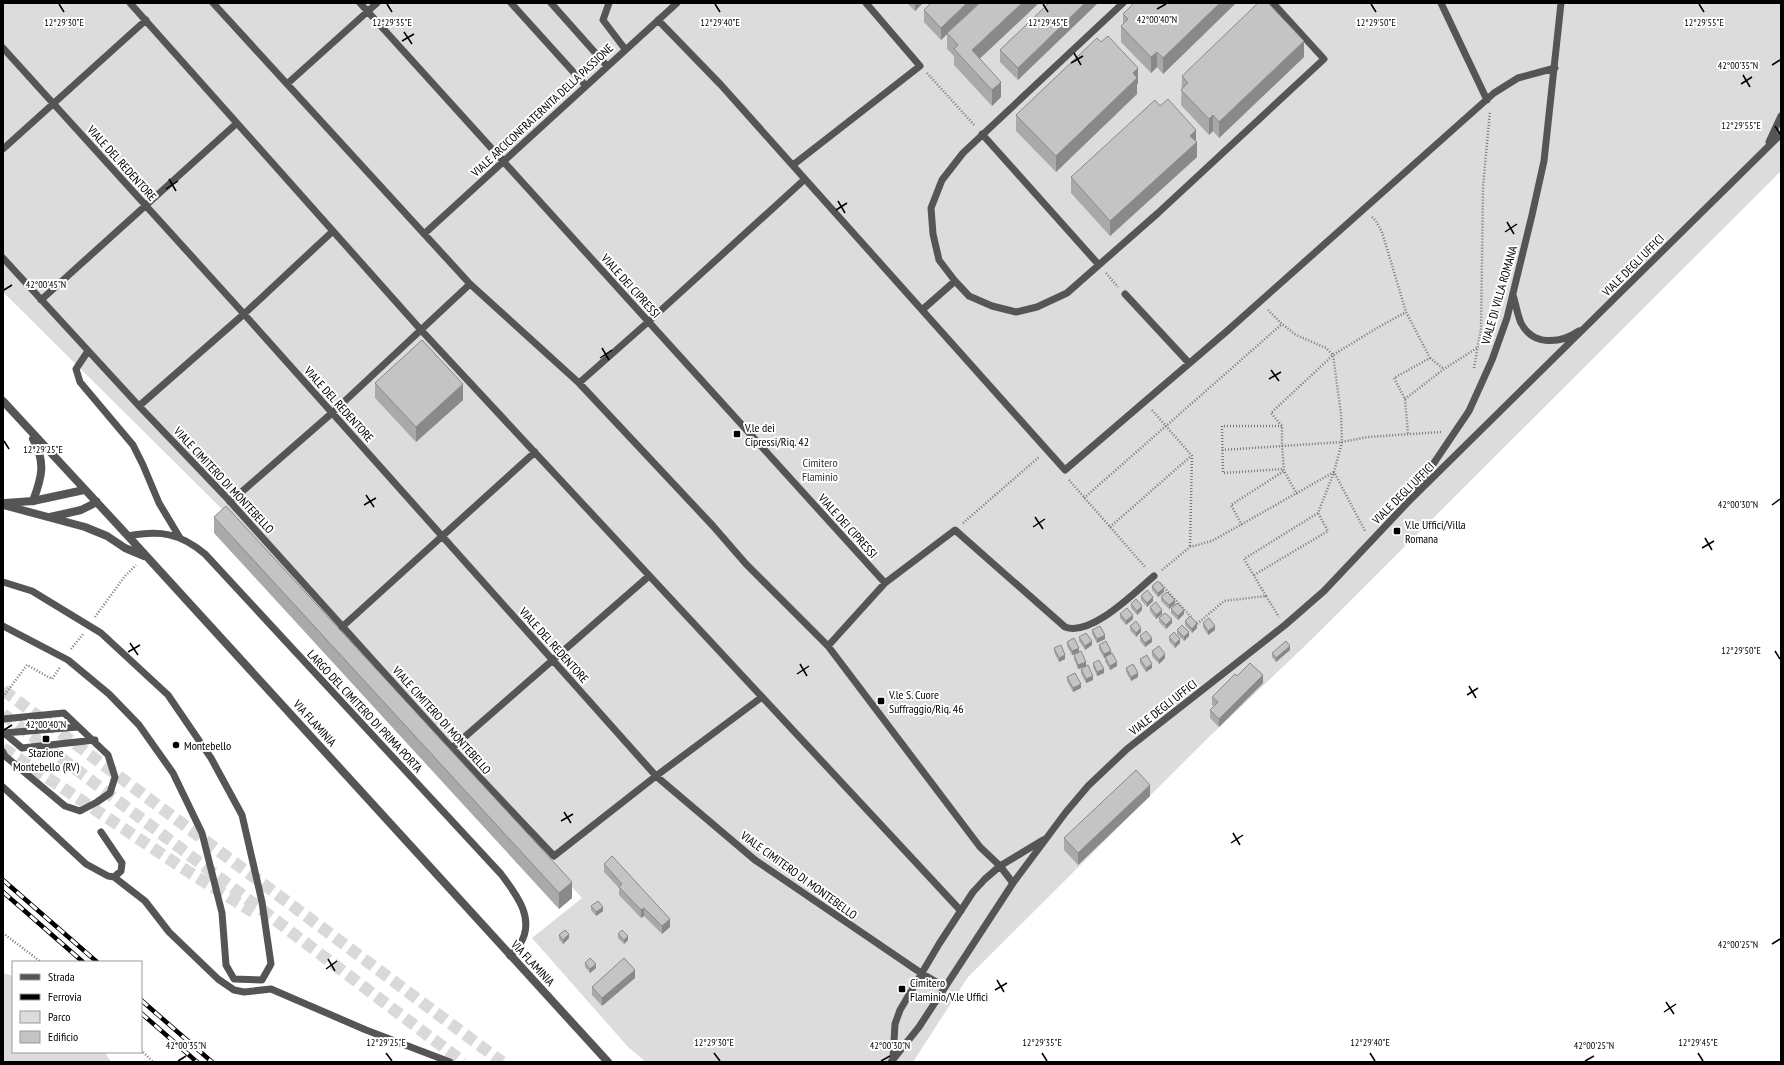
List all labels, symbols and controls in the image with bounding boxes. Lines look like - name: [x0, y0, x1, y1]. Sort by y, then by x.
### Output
- text: 42°00'40"N: [1137, 13, 1177, 26]
- text: 12°29'30"E: [44, 16, 84, 29]
- text: 12°29'35"E: [372, 16, 412, 29]
- text: 12°29'40"E: [700, 16, 740, 29]
- text: 12°29'45"E: [1028, 16, 1068, 29]
- text: 12°29'50"E: [1356, 16, 1396, 29]
- text: 12°29'55"E: [1684, 16, 1724, 29]
- street label: VIALE ARCICONFRATERNITA DELLA PASSIONE: [467, 40, 616, 180]
- text: 42°00'35"N: [1718, 59, 1758, 72]
- text: 12°29'55"E: [1721, 119, 1761, 132]
- street label: VIALE DEL REDENTORE: [83, 121, 160, 204]
- street label: VIALE DEGLI UFFICI: [1598, 231, 1667, 300]
- street label: VIALE DI VILLA ROMANA: [1477, 244, 1520, 347]
- street label: VIALE DEI CIPRESSI: [598, 250, 664, 321]
- text: 42°00'45"N: [26, 278, 66, 291]
- street label: VIALE DEL REDENTORE: [300, 362, 377, 445]
- place label: V.le dei Cipressi/Riq. 42: [744, 420, 809, 449]
- street label: VIALE CIMITERO DI MONTEBELLO: [170, 423, 278, 537]
- marker: V.le dei Cipressi/Riq. 42: [732, 429, 742, 439]
- text: 12°29'25"E: [23, 443, 63, 456]
- park label: Cimitero Flaminio: [802, 455, 838, 484]
- street label: VIALE DEGLI UFFICI: [1368, 459, 1437, 528]
- street label: VIALE DEI CIPRESSI: [815, 490, 881, 561]
- text: 42°00'30"N: [1718, 498, 1758, 511]
- place label: V.le Uffici/Villa Romana: [1404, 517, 1466, 546]
- marker: V.le Uffici/Villa Romana: [1392, 526, 1402, 536]
- street label: VIALE DEL REDENTORE: [515, 603, 592, 686]
- text: 12°29'50"E: [1721, 644, 1761, 657]
- street label: LARGO DEL CIMITERO DI PRIMA PORTA: [304, 647, 426, 776]
- street label: VIALE CIMITERO DI MONTEBELLO: [389, 662, 495, 777]
- street label: VIALE DEGLI UFFICI: [1125, 676, 1200, 739]
- place label: V.le S. Cuore Suffraggio/Riq. 46: [888, 687, 964, 716]
- street label: VIA FLAMINIA: [290, 696, 340, 750]
- marker: V.le S. Cuore Suffraggio/Riq. 46: [876, 696, 886, 706]
- text: 42°00'40"N: [26, 718, 66, 731]
- marker: Stazione Montebello (RV): [41, 734, 51, 744]
- place label: Montebello: [184, 738, 231, 753]
- marker: Montebello: [171, 740, 181, 750]
- place label: Stazione Montebello (RV): [13, 745, 79, 774]
- street label: VIALE CIMITERO DI MONTEBELLO: [737, 827, 860, 922]
- street label: VIA FLAMINIA: [507, 936, 558, 989]
- text: 42°00'25"N: [1718, 938, 1758, 951]
- legend: [12, 961, 142, 1053]
- text: Strada: [48, 969, 75, 984]
- place label: Cimitero Flaminio/V.le Uffici: [910, 975, 988, 1004]
- marker: Cimitero Flaminio/V.le Uffici: [897, 984, 907, 994]
- text: Ferrovia: [48, 989, 82, 1004]
- text: Parco: [48, 1009, 70, 1024]
- text: Edificio: [48, 1029, 78, 1044]
- text: 12°29'25"E: [366, 1036, 406, 1049]
- text: 12°29'30"E: [694, 1036, 734, 1049]
- text: 12°29'35"E: [1022, 1036, 1062, 1049]
- text: 12°29'40"E: [1350, 1036, 1390, 1049]
- text: 12°29'45"E: [1678, 1036, 1718, 1049]
- text: 42°00'35"N: [166, 1039, 206, 1052]
- text: 42°00'30"N: [870, 1039, 910, 1052]
- text: 42°00'25"N: [1574, 1039, 1614, 1052]

